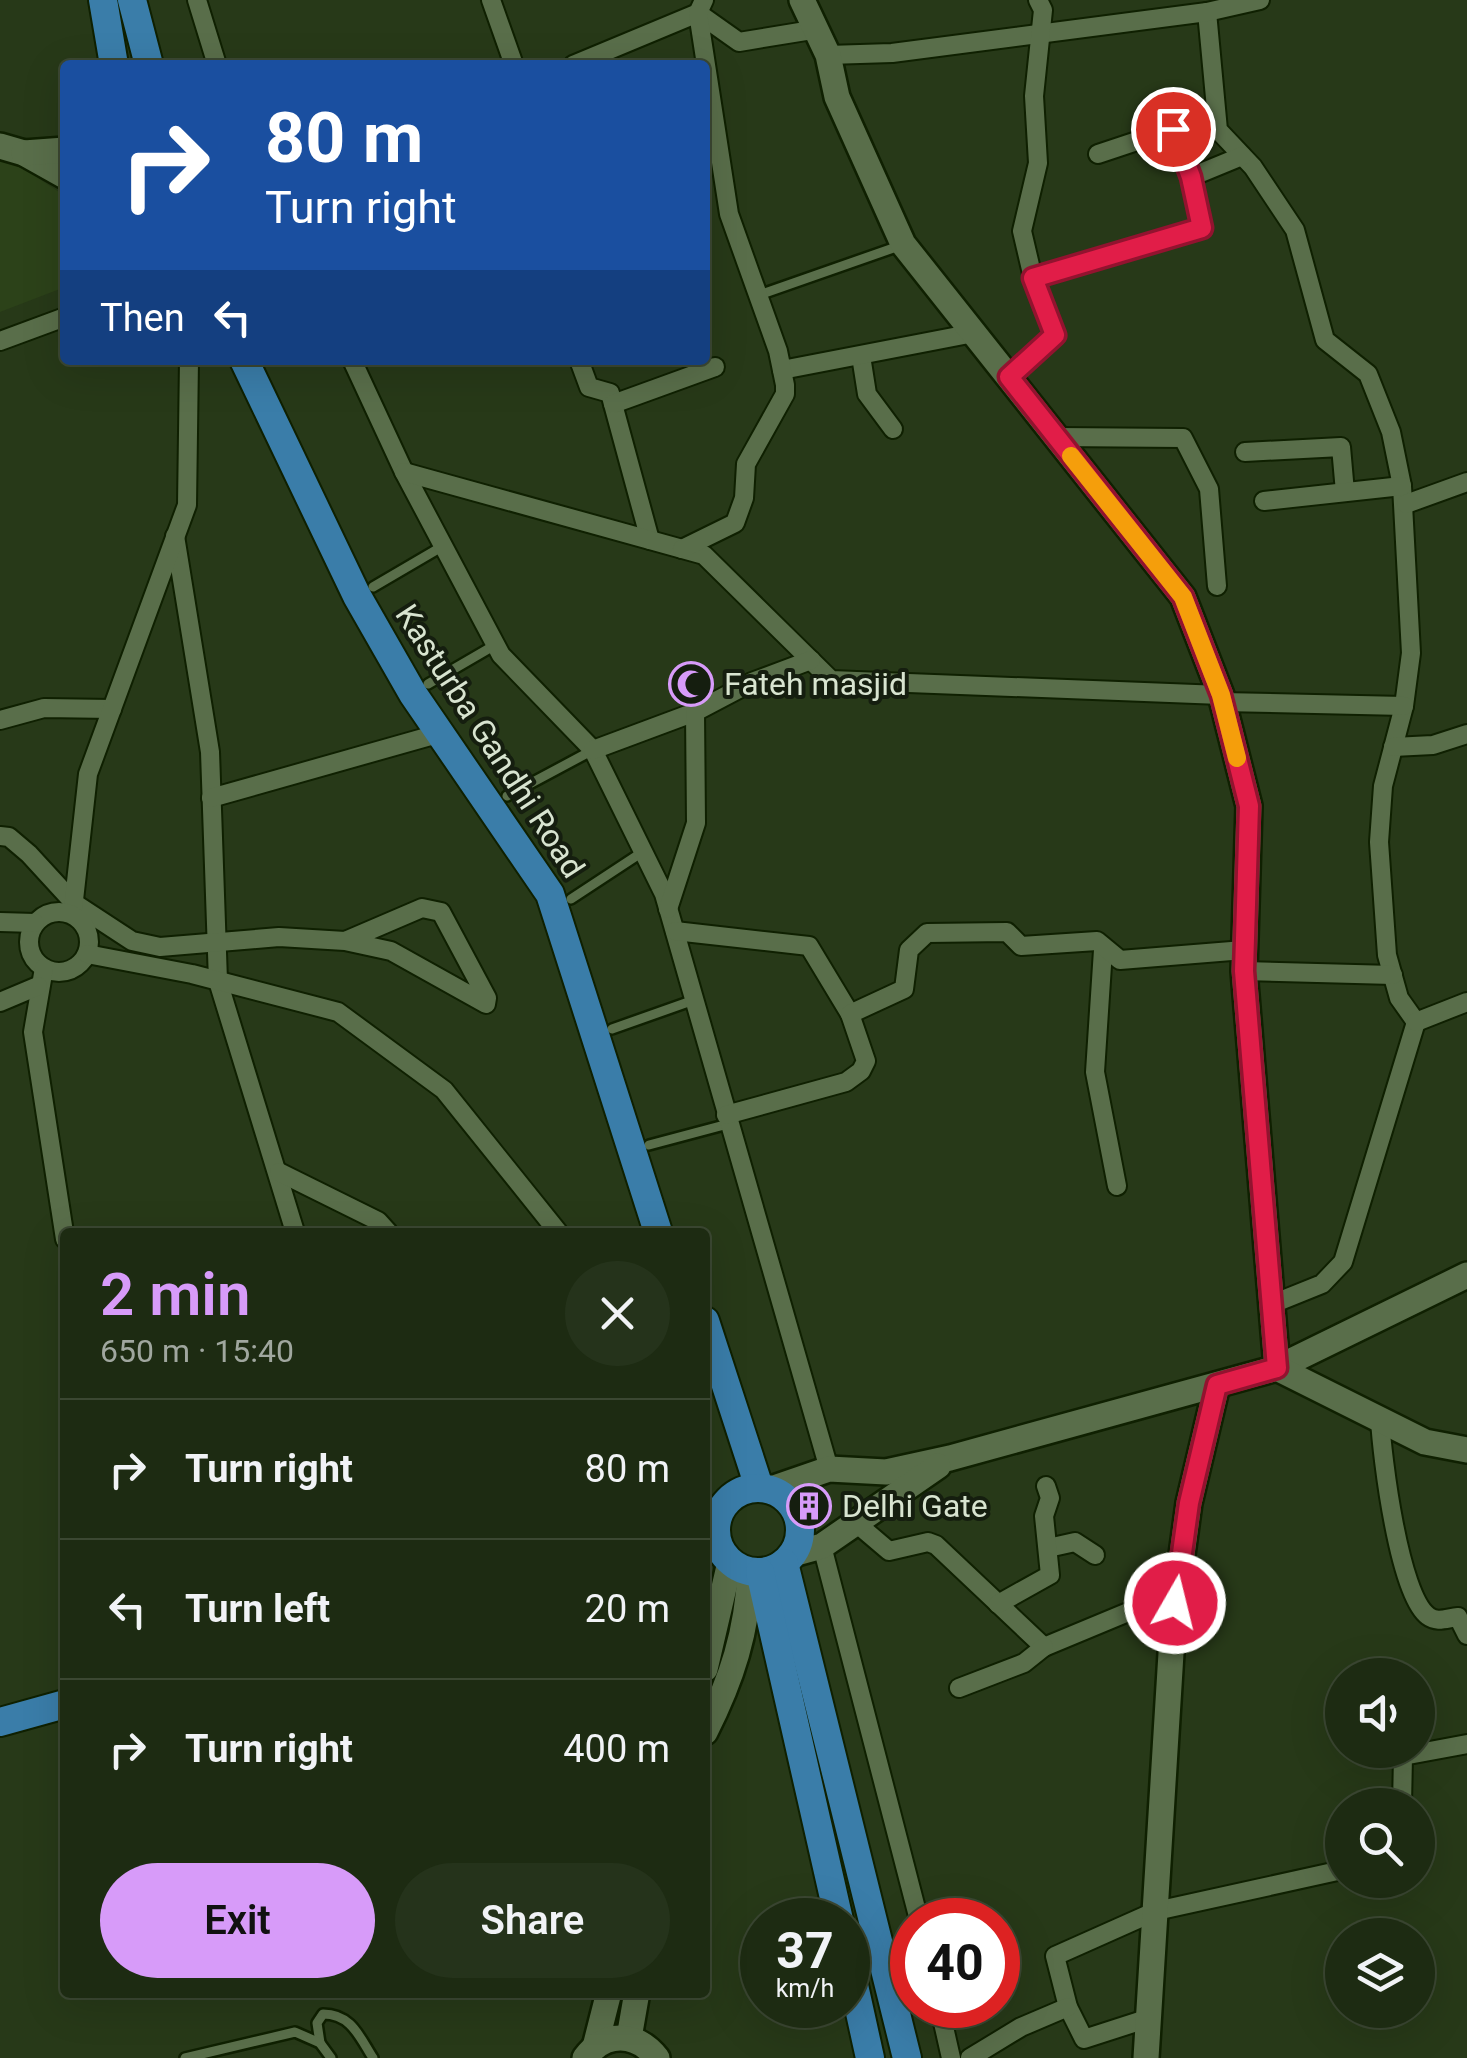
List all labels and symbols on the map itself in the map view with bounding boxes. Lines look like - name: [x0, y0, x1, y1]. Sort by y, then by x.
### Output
- pin: [1131, 87, 1216, 172]
- street label: Kasturba Gandhi Road: [387, 597, 593, 885]
- mosque icon: Fateh masjid: [668, 661, 714, 707]
- place label: Fateh masjid: [724, 665, 907, 703]
- building icon: Delhi Gate: [786, 1483, 832, 1529]
- place label: Delhi Gate: [842, 1487, 988, 1525]
- position arrow: [1123, 1551, 1227, 1655]
- speed limit sign: 40: [890, 1898, 1020, 2028]

